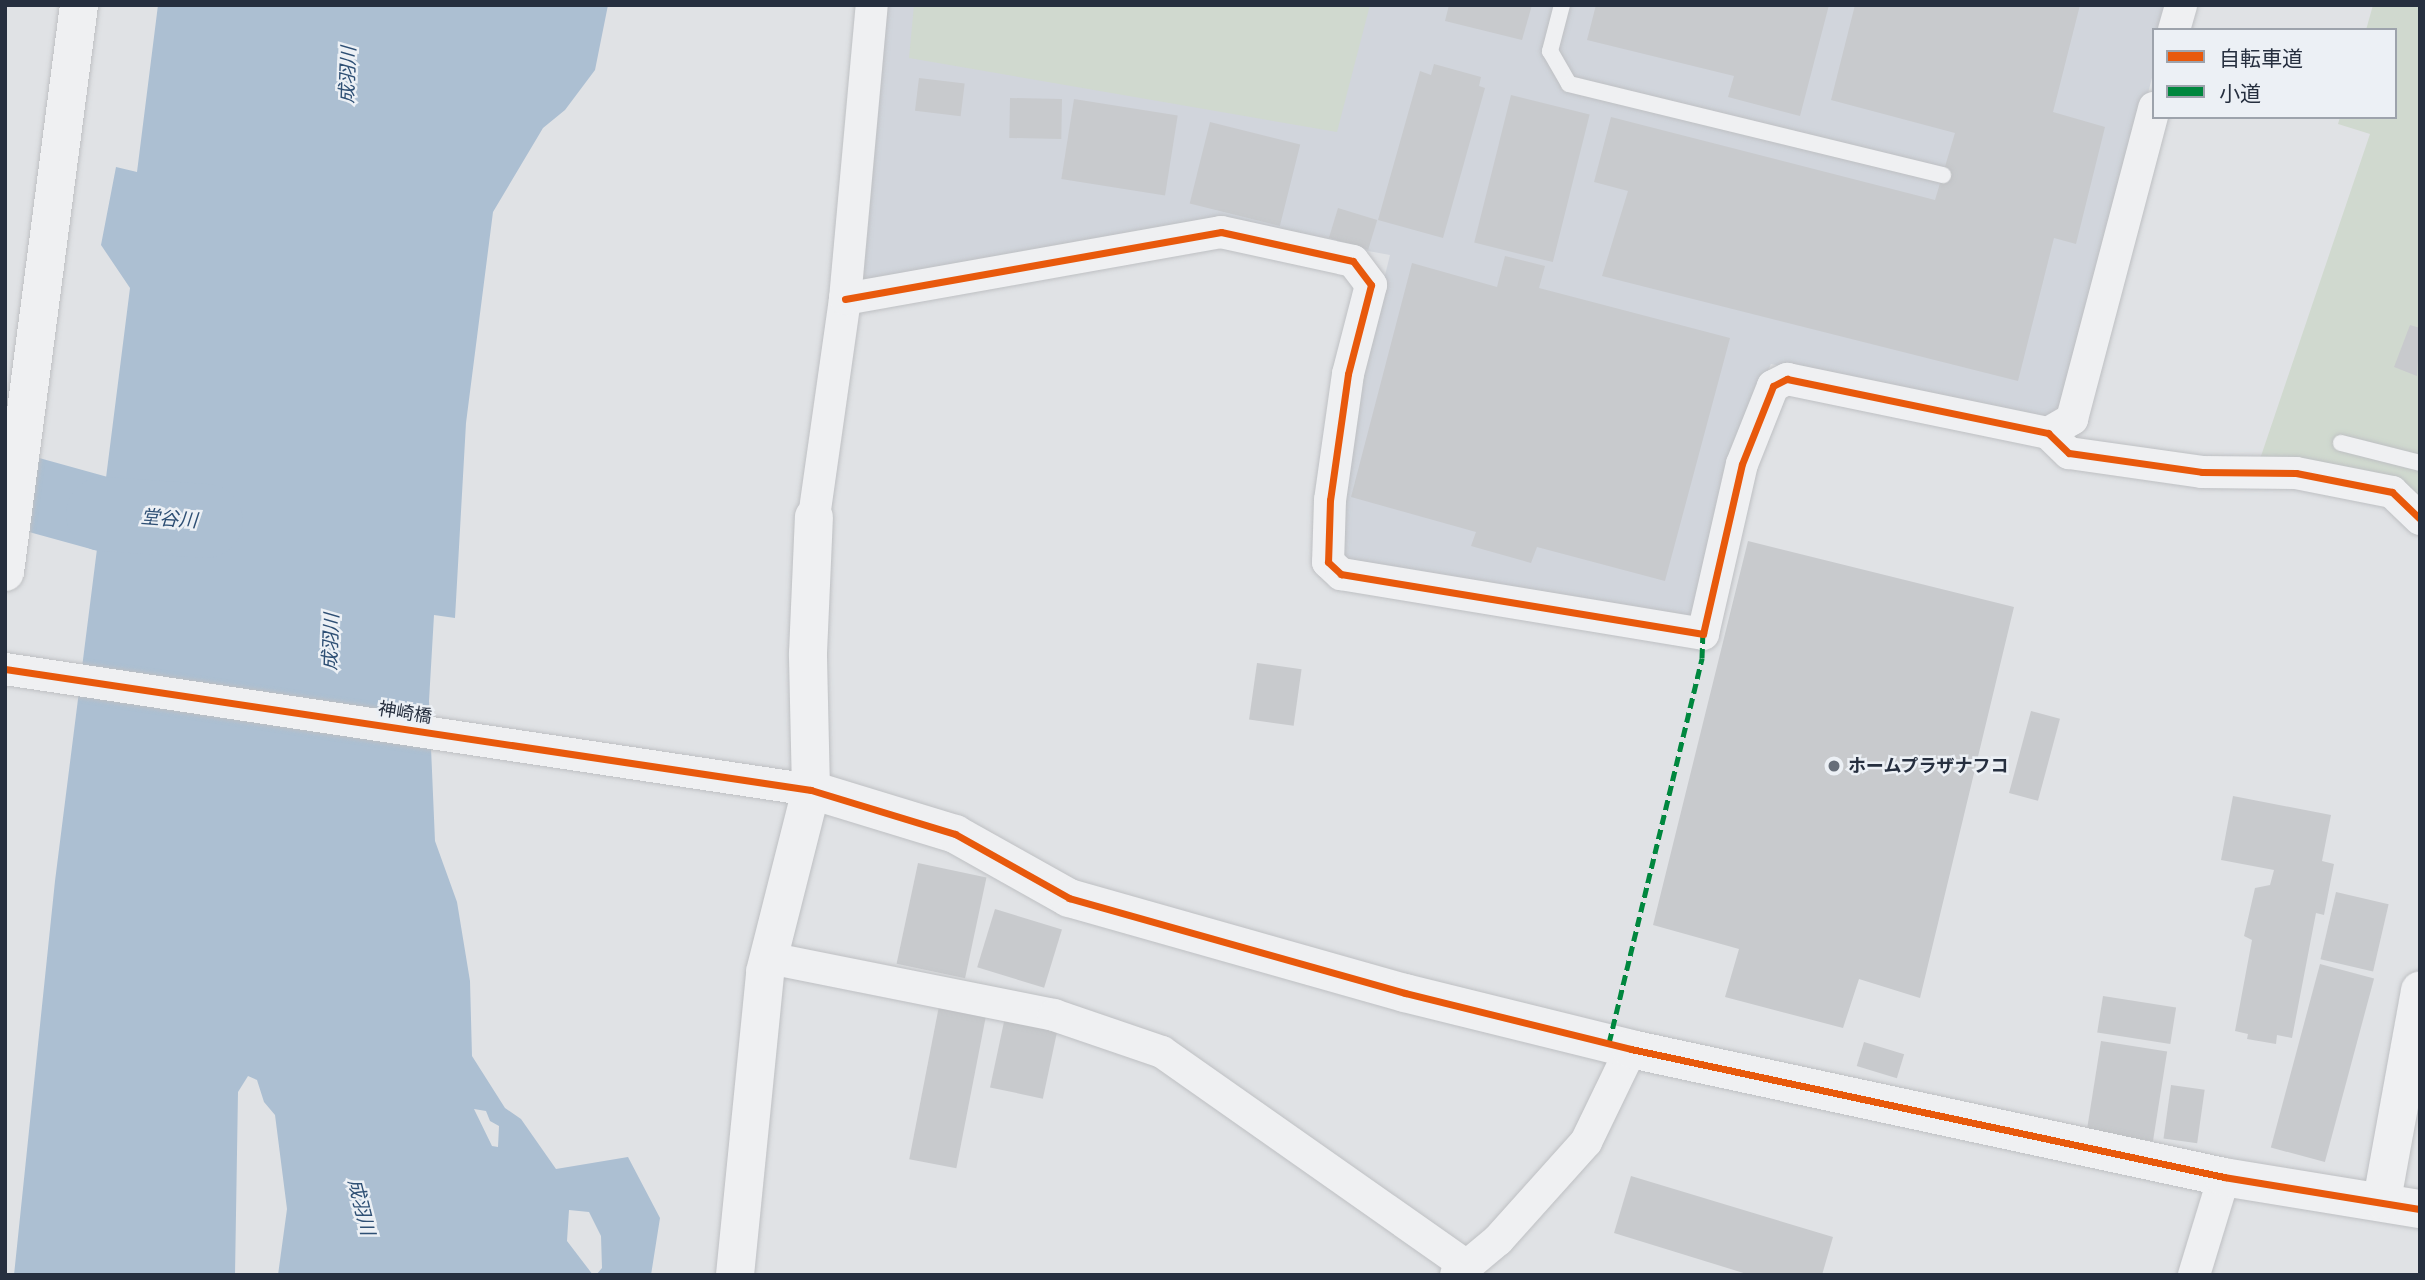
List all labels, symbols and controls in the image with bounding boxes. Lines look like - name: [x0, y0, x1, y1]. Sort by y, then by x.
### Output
- legend: [2152, 28, 2397, 119]
- water label: 成羽川: [336, 46, 360, 104]
- text: 自転車道: [2219, 46, 2303, 71]
- text: 小道: [2219, 81, 2261, 106]
- water label: 堂谷川: [140, 506, 198, 532]
- water label: 成羽川: [319, 613, 343, 671]
- street label: 神崎橋: [377, 698, 433, 728]
- place label: ホームプラザナフコ: [1848, 755, 2010, 777]
- marker: ホームプラザナフコ: [1826, 758, 1842, 774]
- water label: 成羽川: [343, 1177, 379, 1237]

